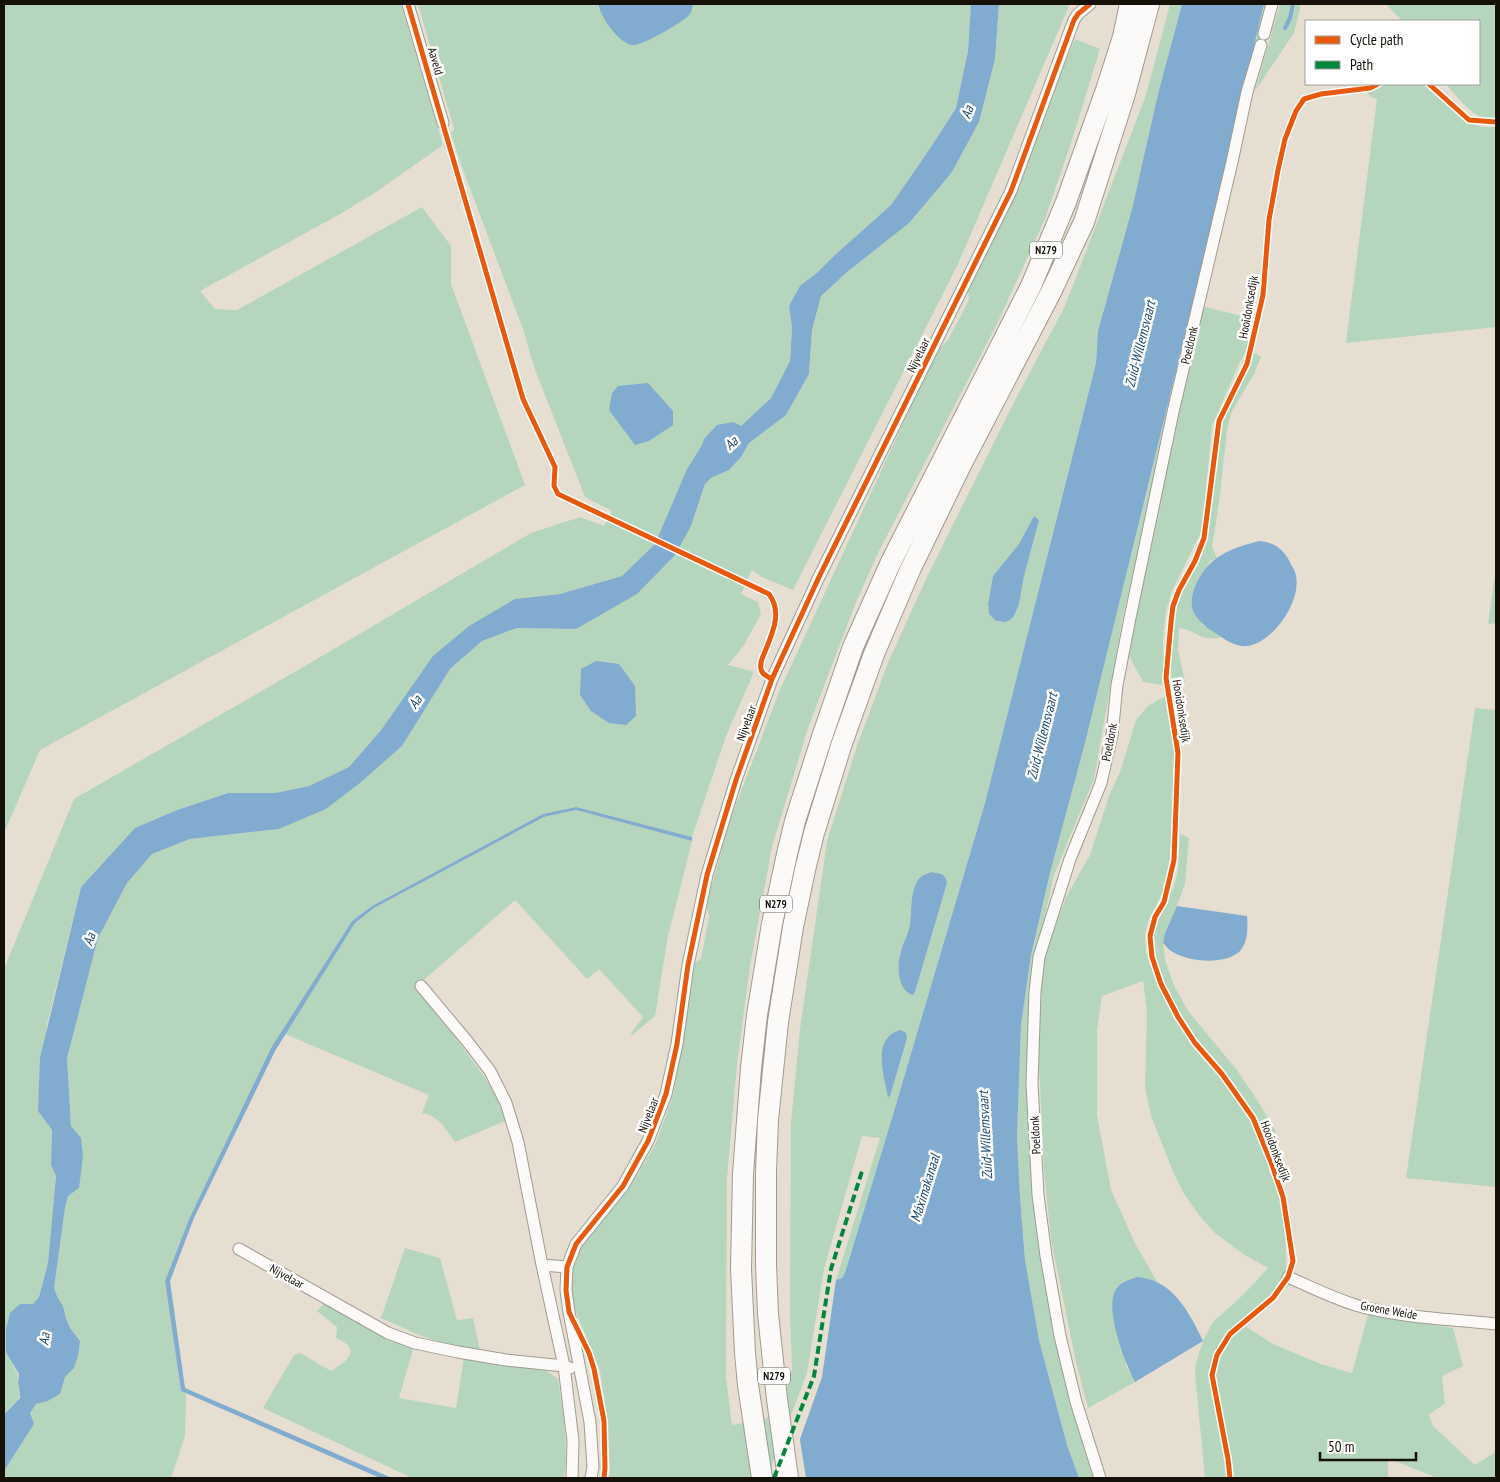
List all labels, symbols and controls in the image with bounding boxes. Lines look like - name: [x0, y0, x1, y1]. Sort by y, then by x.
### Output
- legend: [1305, 20, 1480, 85]
- text: Cycle path: [1350, 30, 1403, 49]
- street label: Aaveld: [425, 45, 447, 77]
- text: Path: [1350, 55, 1373, 74]
- water label: Aa: [956, 102, 978, 121]
- road number: N279: [1030, 242, 1062, 258]
- street label: Hooidonksedijk: [1235, 274, 1261, 340]
- water label: Zuid-Willemsvaart: [1121, 297, 1160, 389]
- street label: Poeldonk: [1177, 324, 1201, 365]
- street label: Nijvelaar: [903, 334, 933, 375]
- water label: Aa: [720, 431, 743, 454]
- street label: Hooidonksedijk: [1170, 678, 1194, 744]
- water label: Zuid-Willemsvaart: [1023, 689, 1062, 781]
- water label: Aa: [404, 691, 427, 712]
- street label: Nijvelaar: [733, 702, 760, 743]
- street label: Poeldonk: [1098, 721, 1120, 762]
- road number: N279: [760, 896, 792, 912]
- water label: Aa: [78, 929, 100, 948]
- water label: Zuid-Willemsvaart: [974, 1088, 996, 1180]
- street label: Nijvelaar: [634, 1094, 662, 1135]
- street label: Poeldonk: [1026, 1115, 1043, 1155]
- street label: Hooidonksedijk: [1258, 1119, 1295, 1184]
- water label: Máximakanaal: [906, 1150, 944, 1224]
- street label: Nijvelaar: [267, 1260, 307, 1292]
- street label: Groene Weide: [1359, 1298, 1419, 1322]
- water label: Aa: [34, 1330, 54, 1346]
- road number: N279: [758, 1368, 790, 1384]
- scale bar: [1320, 1430, 1416, 1462]
- text: 50 m: [1328, 1437, 1354, 1456]

